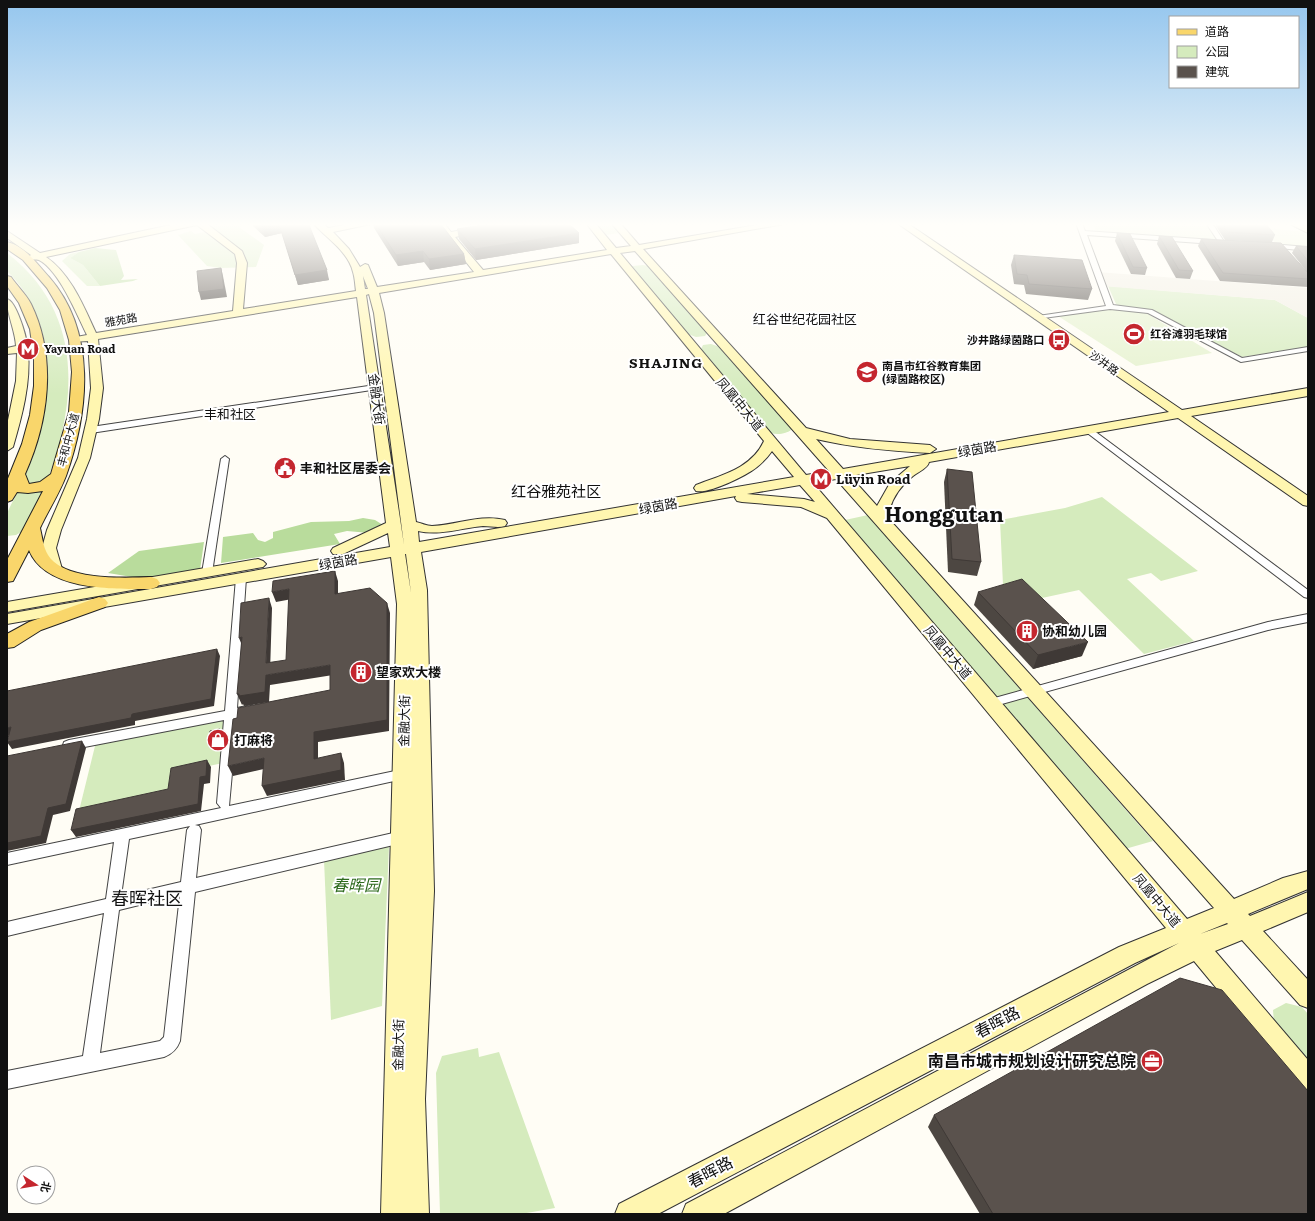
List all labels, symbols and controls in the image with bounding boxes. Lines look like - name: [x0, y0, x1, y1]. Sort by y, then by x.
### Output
- legend: [1169, 16, 1299, 88]
- text: 道路: [1205, 22, 1229, 40]
- text: 公园: [1205, 42, 1229, 60]
- text: 建筑: [1205, 62, 1229, 80]
- street label: 雅苑路: [103, 308, 138, 330]
- district label: 红谷世纪花园社区: [753, 309, 857, 328]
- sports icon: 红谷滩羽毛球馆: [1121, 321, 1147, 347]
- place label: 红谷滩羽毛球馆: [1150, 325, 1227, 341]
- bus stop icon: 沙井路绿茵路口: [1046, 327, 1072, 353]
- place label: 沙井路绿茵路口: [967, 331, 1044, 347]
- metro station icon: Yayuan Road: [15, 336, 41, 362]
- place label: Yayuan Road: [44, 340, 116, 356]
- street label: 沙井路: [1086, 346, 1123, 378]
- district label: SHAJING: [629, 352, 703, 372]
- place label: 南昌市红谷教育集团 (绿茵路校区): [882, 357, 981, 386]
- school or university icon: 南昌市红谷教育集团 (绿茵路校区): [854, 359, 880, 385]
- street label: 金融大街: [364, 372, 391, 426]
- street label: 凤凰中大道: [712, 373, 769, 435]
- district label: 丰和社区: [204, 404, 256, 423]
- street label: 丰和中大道: [52, 411, 82, 468]
- street label: 绿茵路: [956, 436, 998, 461]
- public building icon: 丰和社区居委会: [272, 455, 298, 481]
- place label: 丰和社区居委会: [300, 458, 391, 477]
- metro station icon: Lüyin Road: [808, 466, 834, 492]
- place label: Lüyin Road: [836, 469, 911, 488]
- district label: 红谷雅苑社区: [511, 479, 601, 502]
- street label: 绿茵路: [637, 493, 679, 518]
- district label: Honggutan: [884, 497, 1004, 528]
- street label: 绿茵路: [317, 549, 359, 574]
- building icon: 协和幼儿园: [1014, 618, 1040, 644]
- street label: 凤凰中大道: [920, 621, 977, 683]
- place label: 协和幼儿园: [1042, 621, 1107, 640]
- building icon: 望家欢大楼: [348, 659, 374, 685]
- place label: 望家欢大楼: [376, 662, 441, 681]
- street label: 金融大街: [394, 695, 413, 747]
- shop icon: 打麻将: [205, 727, 231, 753]
- place label: 打麻将: [234, 730, 273, 749]
- street label: 凤凰中大道: [1129, 869, 1186, 931]
- park label: 春晖园: [332, 872, 382, 896]
- district label: 春晖社区: [111, 884, 183, 911]
- street label: 春晖路: [970, 999, 1023, 1043]
- street label: 金融大街: [388, 1019, 407, 1071]
- place label: 南昌市城市规划设计研究总院: [928, 1048, 1136, 1072]
- office icon: 南昌市城市规划设计研究总院: [1139, 1048, 1165, 1074]
- street label: 春晖路: [683, 1149, 736, 1193]
- north arrow: [16, 1165, 56, 1205]
- text: 北: [38, 1180, 56, 1194]

